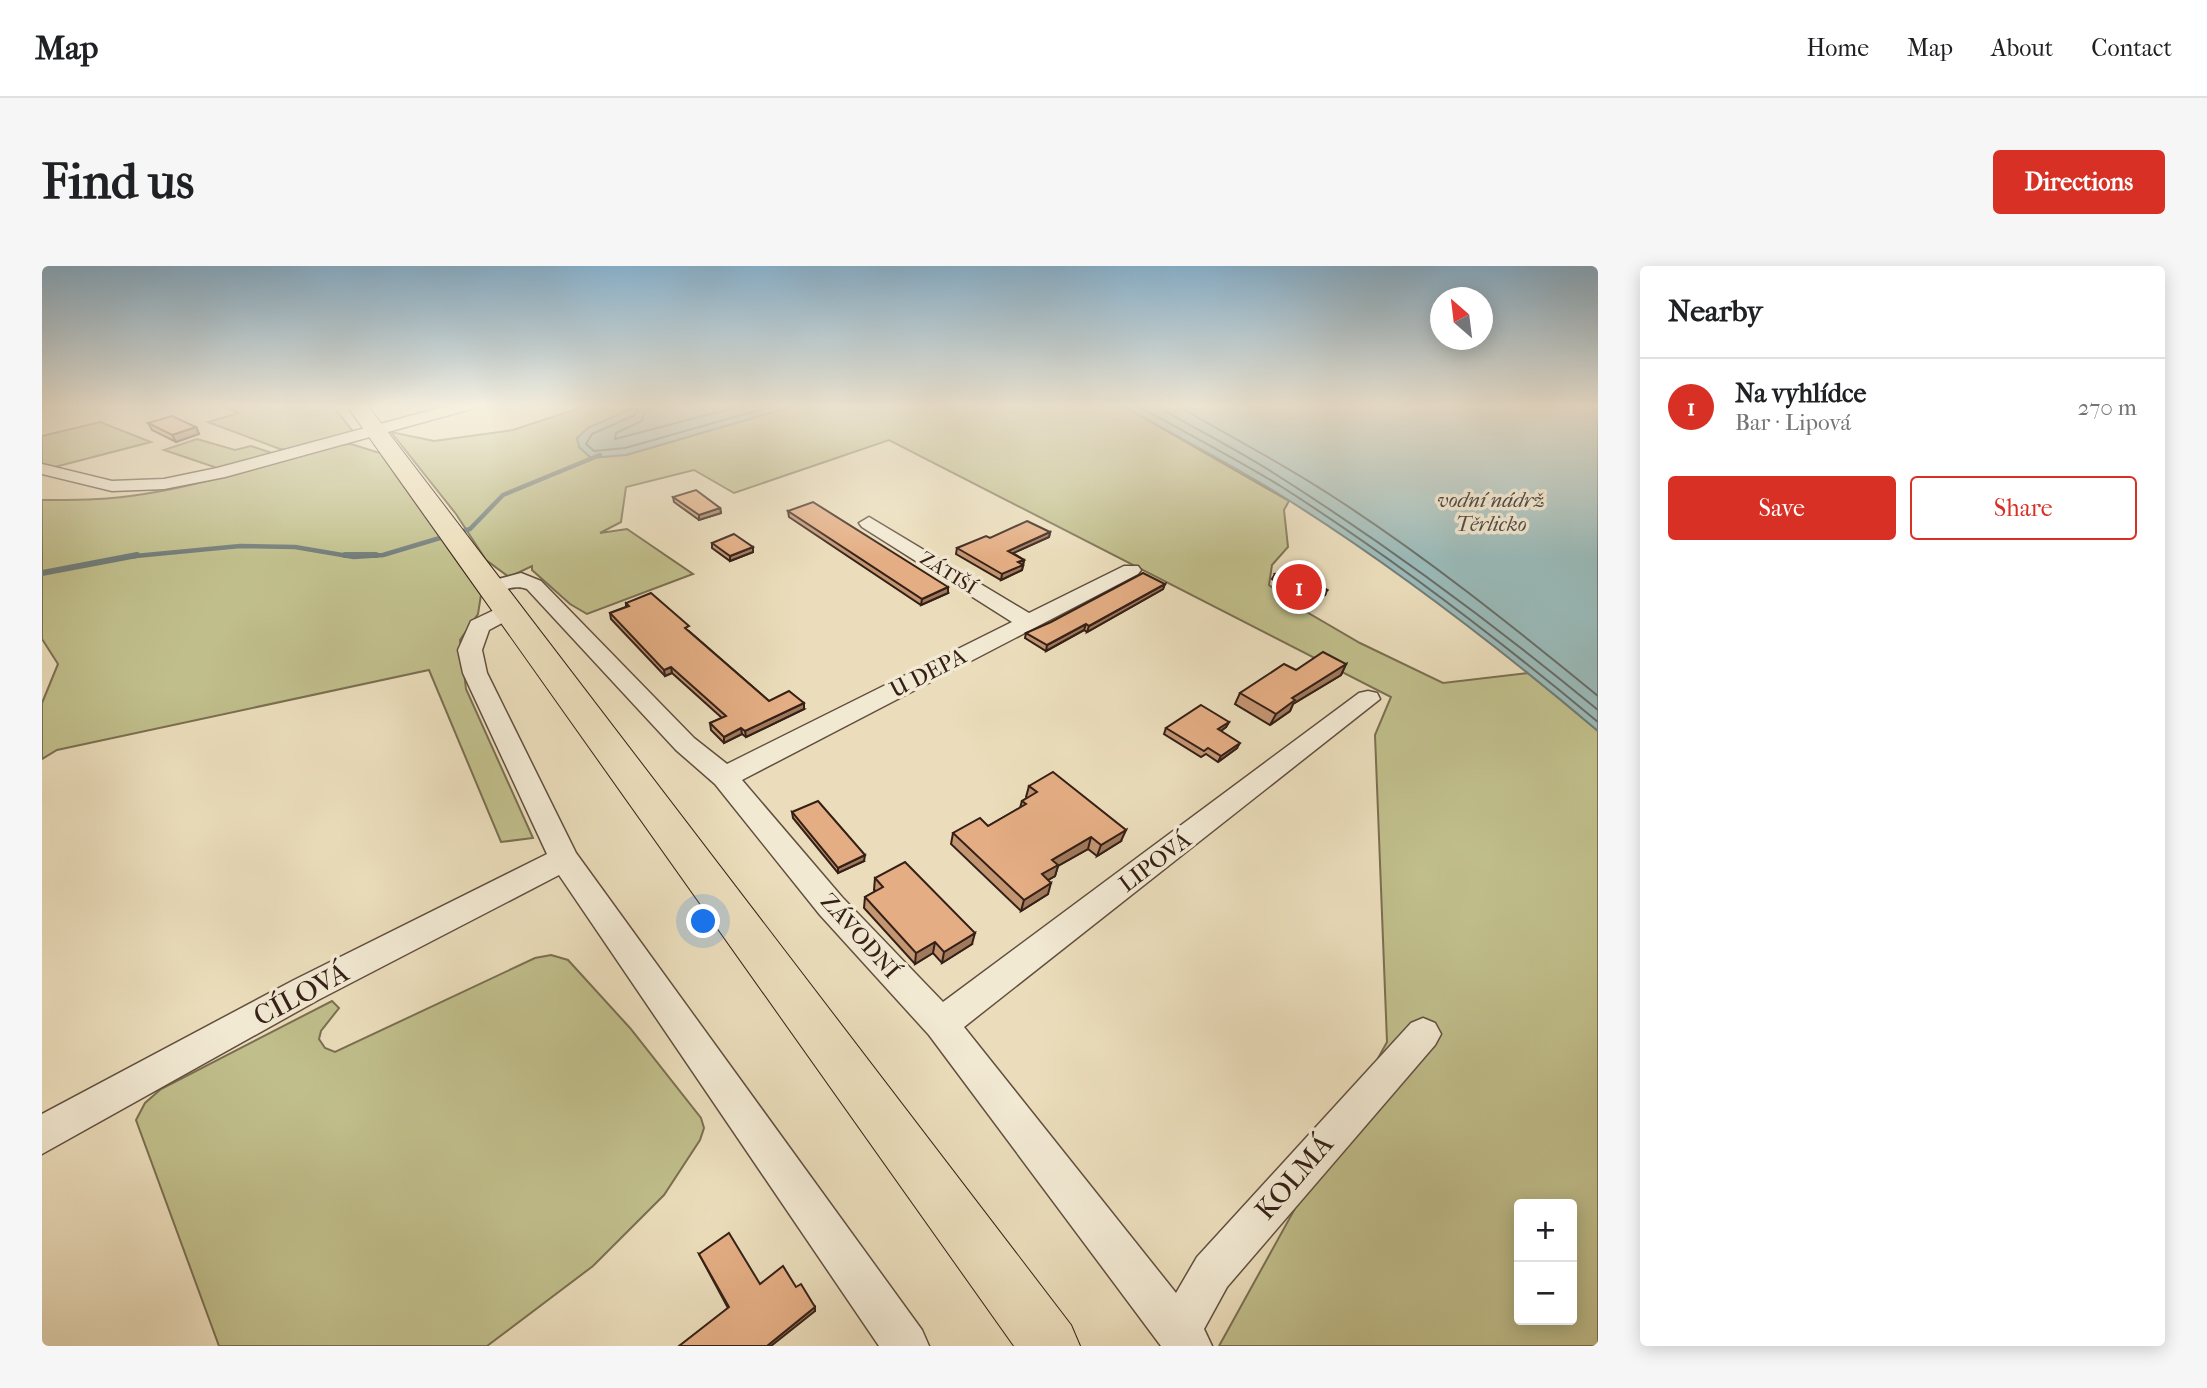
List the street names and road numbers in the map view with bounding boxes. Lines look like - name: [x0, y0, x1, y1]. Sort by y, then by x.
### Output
- street label: ZÁTIŠÍ: [916, 546, 981, 599]
- street label: U DEPA: [885, 642, 972, 704]
- street label: LIPOVÁ: [1114, 826, 1197, 898]
- street label: ZÁVODNÍ: [815, 888, 906, 985]
- street label: CÍLOVÁ: [248, 955, 355, 1033]
- street label: KOLMÁ: [1248, 1127, 1340, 1226]

